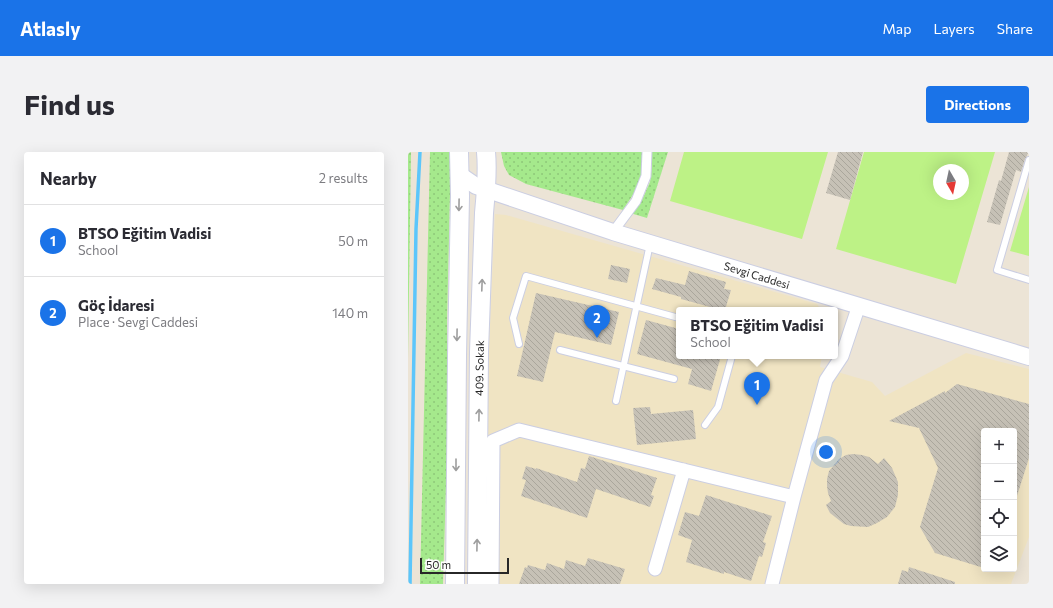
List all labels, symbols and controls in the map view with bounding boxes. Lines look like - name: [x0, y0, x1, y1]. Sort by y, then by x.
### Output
- text: Atlasly: [20, 17, 81, 40]
- text: Map: [883, 20, 911, 37]
- text: Layers: [933, 20, 975, 37]
- text: Share: [997, 20, 1033, 37]
- button: Directions: [926, 86, 1029, 123]
- text: Find us: [24, 87, 115, 121]
- north arrow: [933, 164, 969, 200]
- text: Nearby: [40, 168, 97, 189]
- text: 2 results: [319, 170, 368, 186]
- one-way arrow: [456, 198, 463, 211]
- text: BTSO Eğitim Vadisi: [78, 224, 211, 242]
- text: 1: [50, 233, 56, 249]
- text: 50 m: [338, 233, 368, 249]
- text: School: [78, 242, 118, 258]
- street label: Sevgi Caddesi: [723, 259, 792, 291]
- one-way arrow: [478, 279, 485, 292]
- text: Göç İdaresi: [78, 296, 154, 314]
- text: 2: [49, 305, 57, 321]
- text: 140 m: [332, 305, 368, 321]
- pin: 2: [584, 305, 610, 338]
- popup: [676, 307, 838, 359]
- text: Place · Sevgi Caddesi: [78, 314, 198, 330]
- text: BTSO Eğitim Vadisi: [690, 316, 824, 334]
- one-way arrow: [453, 328, 461, 341]
- text: School: [690, 334, 731, 350]
- street label: 409. Sokak: [472, 340, 486, 396]
- pin: 1: [744, 372, 770, 405]
- one-way arrow: [475, 409, 482, 422]
- map controls: [981, 428, 1017, 572]
- button: +: [981, 428, 1017, 464]
- your location: [816, 442, 836, 462]
- one-way arrow: [452, 458, 460, 471]
- button: −: [981, 464, 1017, 500]
- button: locate: [981, 500, 1017, 536]
- button: layers: [981, 536, 1017, 572]
- one-way arrow: [473, 539, 481, 552]
- scale bar: [420, 556, 509, 575]
- text: 50 m: [426, 558, 451, 571]

